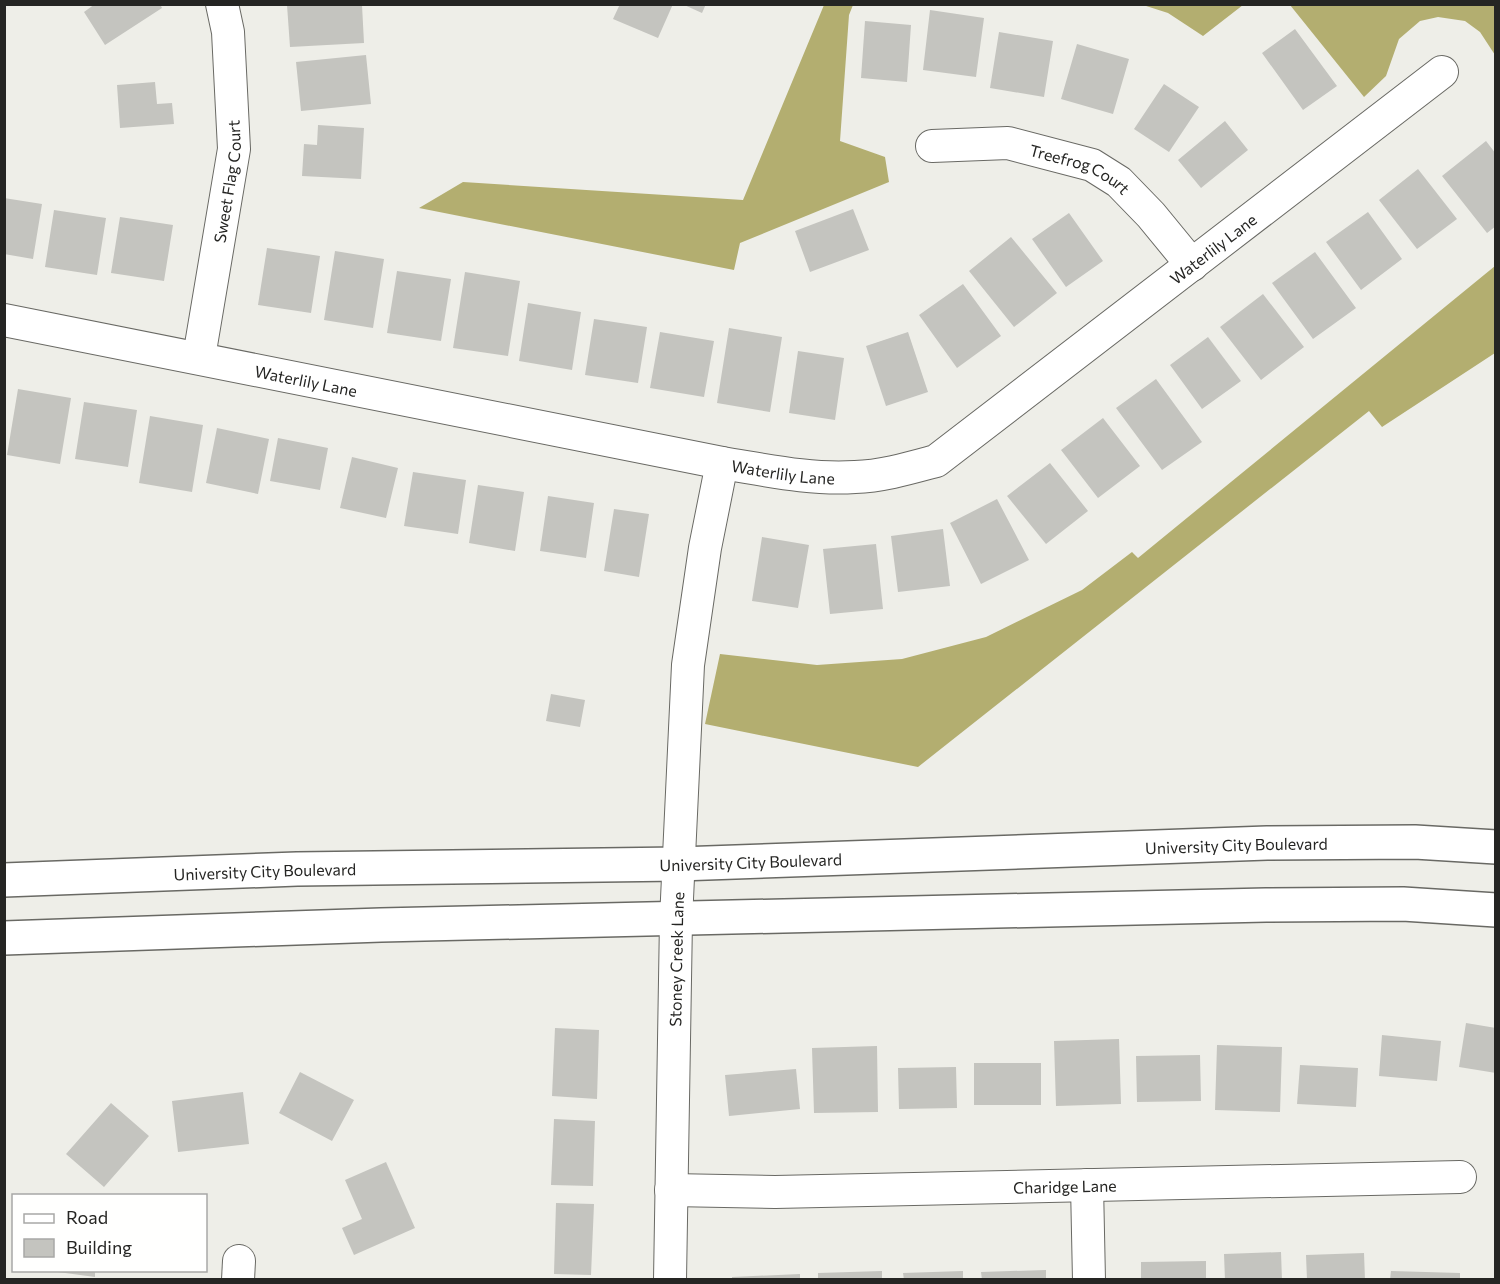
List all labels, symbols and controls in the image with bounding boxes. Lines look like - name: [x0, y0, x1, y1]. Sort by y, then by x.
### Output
- street label: Sweet Flag Court: [209, 119, 244, 244]
- street label: Treefrog Court: [1028, 140, 1135, 198]
- street label: Waterlily Lane: [1166, 209, 1260, 287]
- street label: Waterlily Lane: [253, 361, 359, 400]
- street label: Waterlily Lane: [730, 455, 835, 487]
- street label: University City Boulevard: [1145, 833, 1328, 857]
- street label: University City Boulevard: [659, 849, 842, 874]
- street label: University City Boulevard: [173, 859, 356, 883]
- street label: Stoney Creek Lane: [665, 891, 687, 1027]
- street label: Charidge Lane: [1013, 1175, 1117, 1196]
- legend: [12, 1194, 207, 1272]
- text: Road: [66, 1206, 108, 1228]
- text: Building: [66, 1236, 132, 1258]

